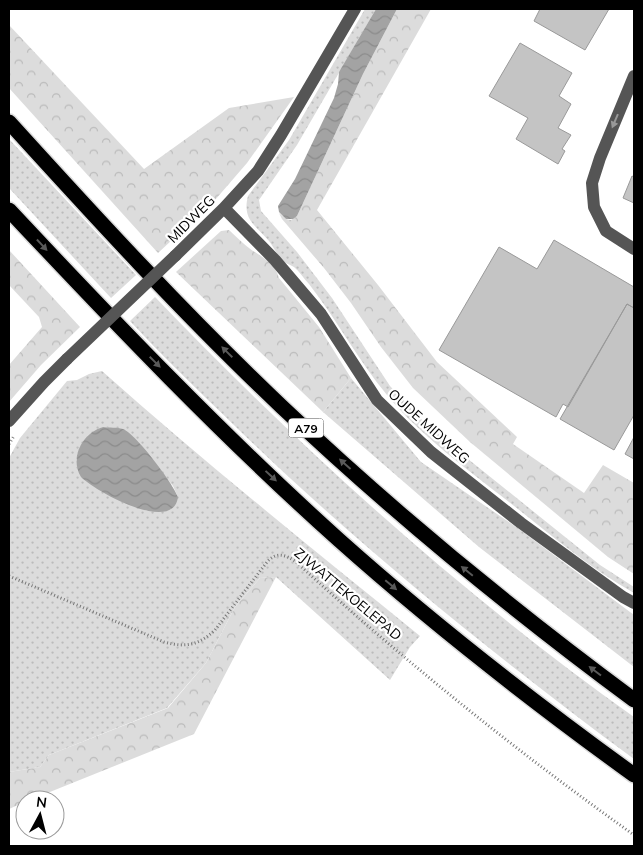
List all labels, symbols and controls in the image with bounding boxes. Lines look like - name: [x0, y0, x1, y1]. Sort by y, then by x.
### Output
- one-way arrow: [611, 114, 619, 128]
- street label: MIDWEG: [163, 191, 219, 247]
- one-way arrow: [36, 239, 48, 251]
- one-way arrow: [221, 346, 233, 358]
- one-way arrow: [149, 356, 161, 368]
- street label: OUDE MIDWEG: [385, 385, 473, 467]
- road number: A79: [288, 418, 324, 438]
- one-way arrow: [339, 458, 351, 470]
- one-way arrow: [265, 470, 277, 482]
- street label: ZJWATTEKOELEPAD: [291, 544, 405, 644]
- one-way arrow: [461, 565, 474, 576]
- one-way arrow: [385, 579, 397, 591]
- one-way arrow: [589, 665, 602, 676]
- north arrow: [15, 790, 65, 840]
- text: N: [35, 793, 48, 812]

